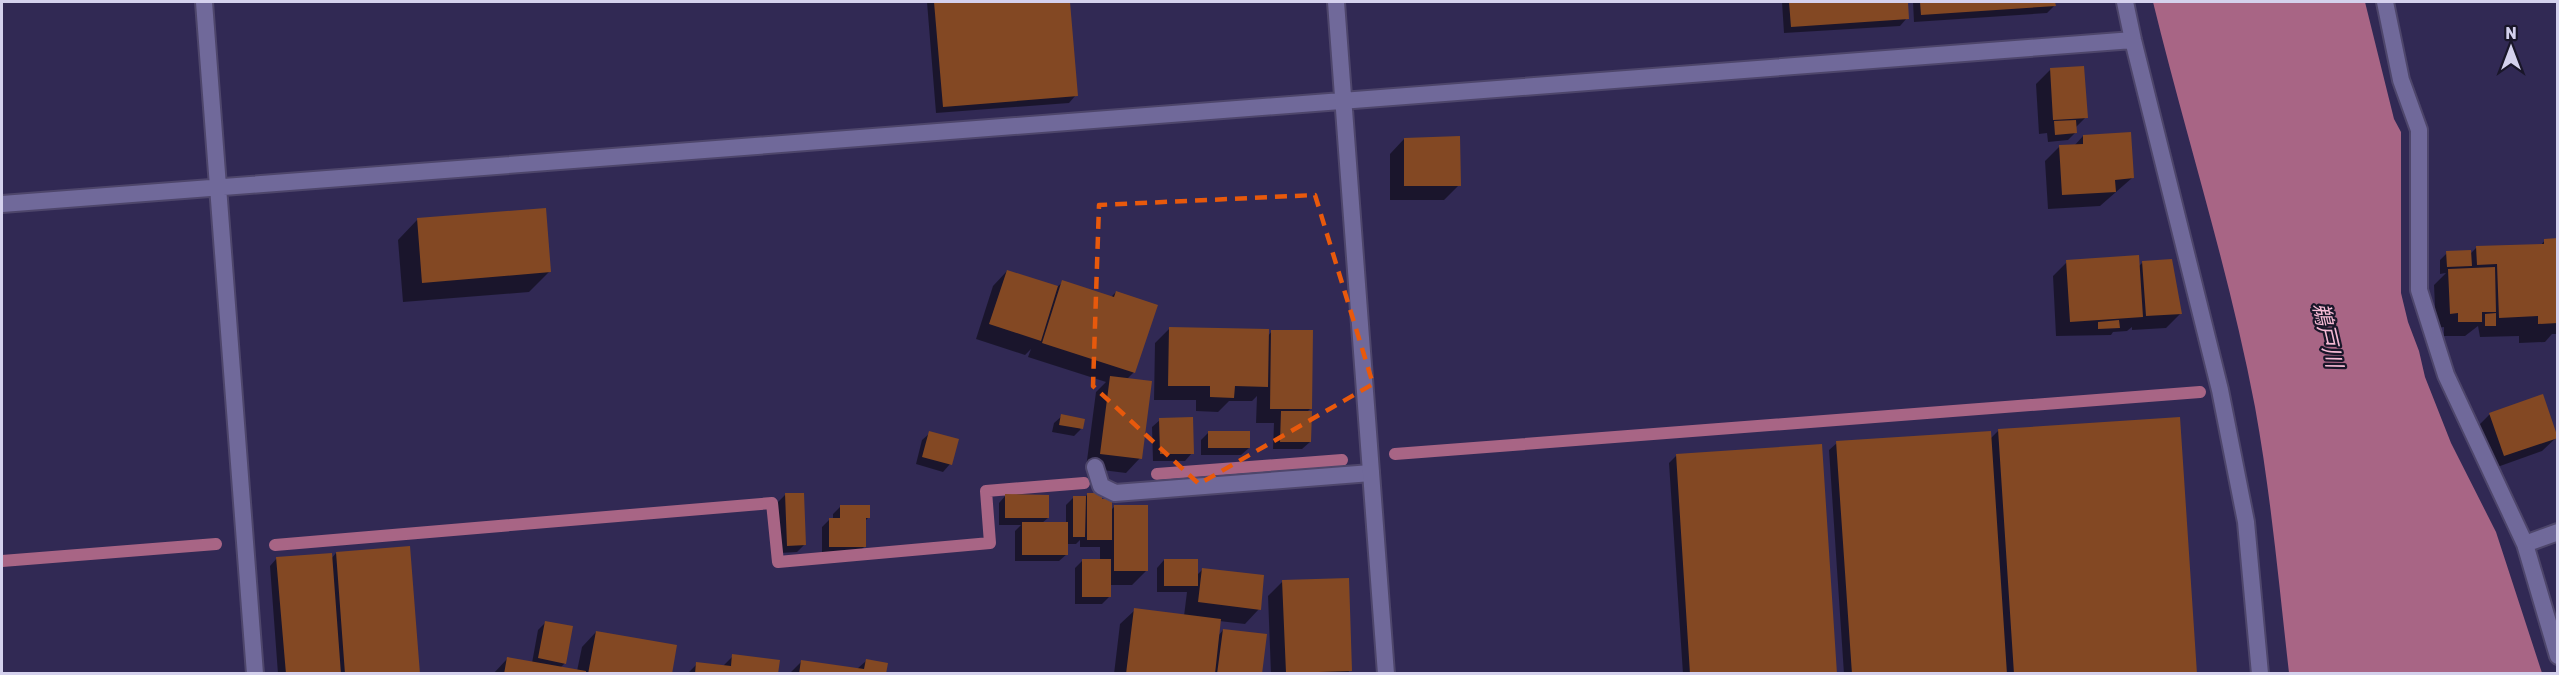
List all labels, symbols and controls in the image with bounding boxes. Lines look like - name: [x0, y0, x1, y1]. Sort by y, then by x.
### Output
- north arrow: [2481, 18, 2541, 78]
- text: N: [2505, 24, 2517, 43]
- water label: 鵜戸川: [2307, 300, 2349, 372]

